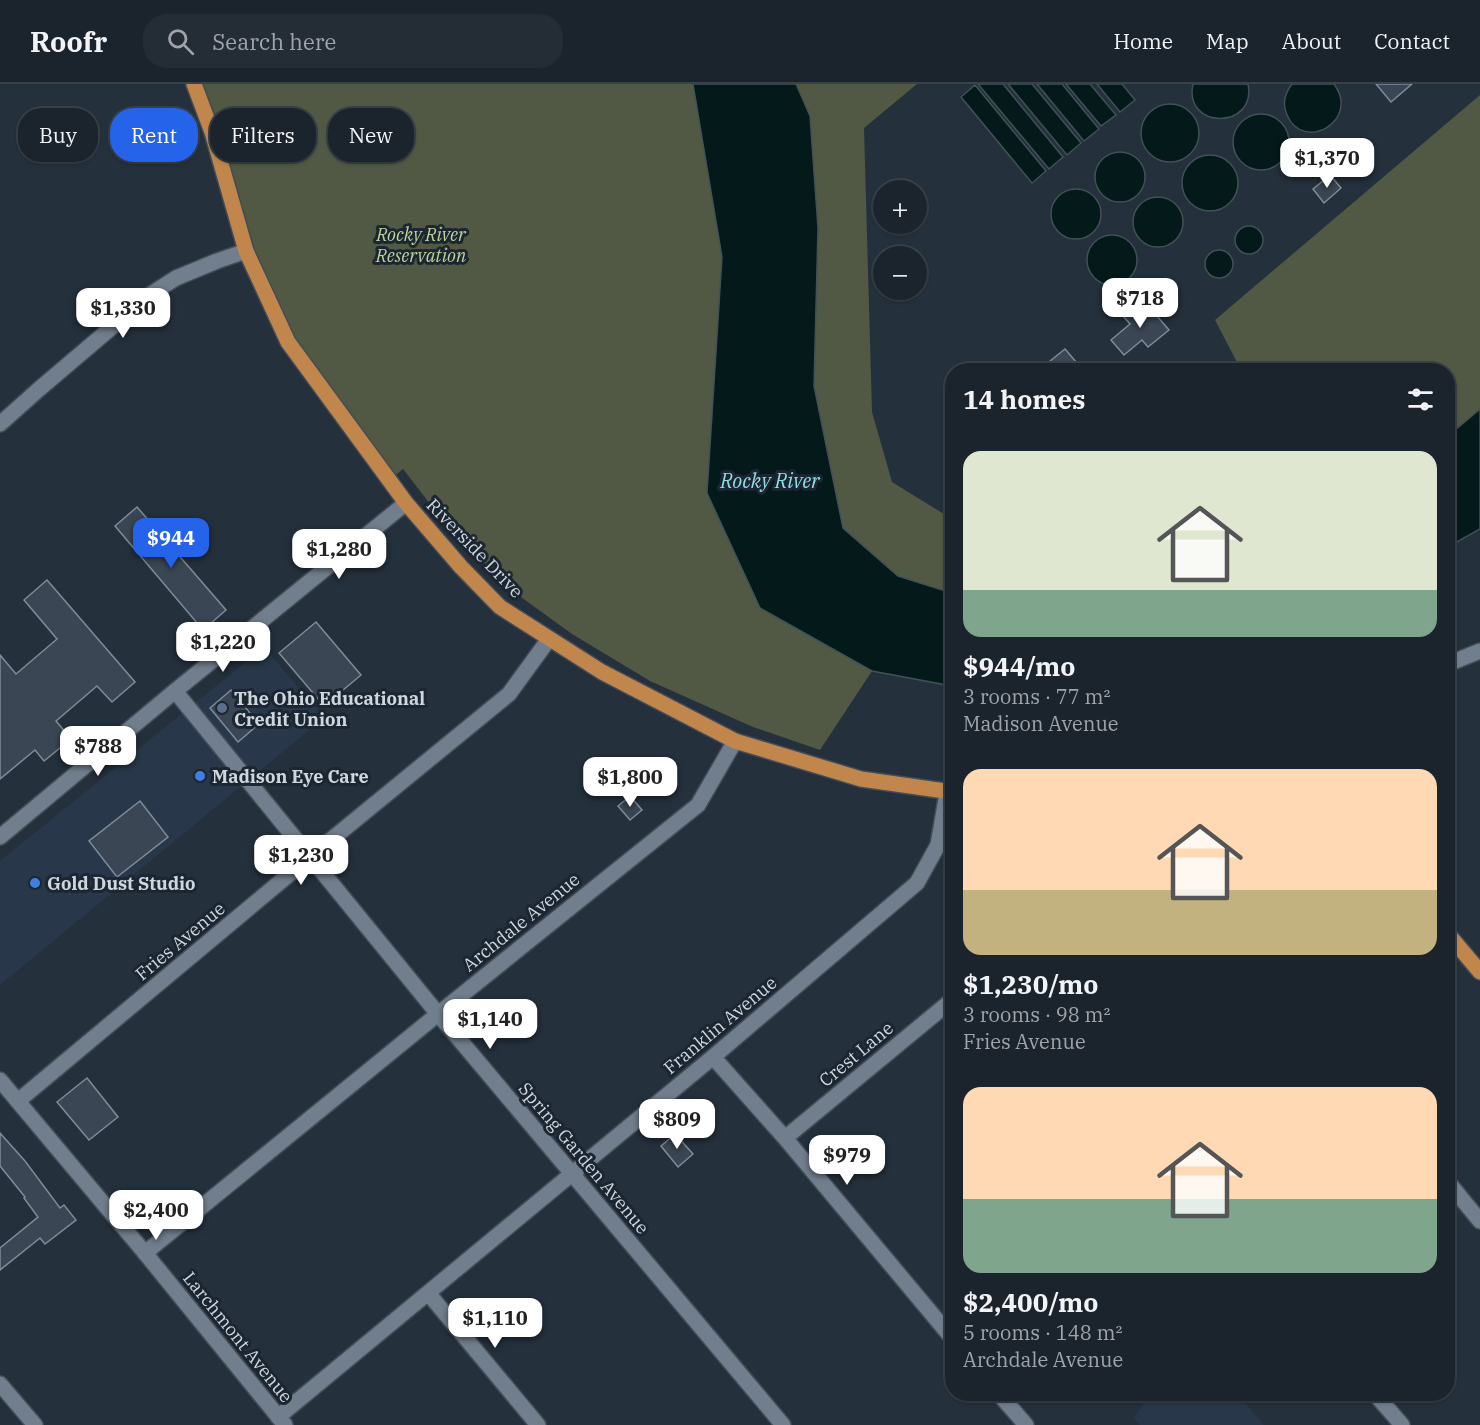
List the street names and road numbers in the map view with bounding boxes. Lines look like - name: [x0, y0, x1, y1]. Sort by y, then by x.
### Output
- street label: Riverside Drive: [422, 493, 528, 603]
- street label: Archdale Avenue: [458, 868, 584, 976]
- street label: Fries Avenue: [130, 897, 230, 985]
- street label: Franklin Avenue: [659, 971, 781, 1079]
- street label: Crest Lane: [814, 1016, 898, 1092]
- street label: Spring Garden Avenue: [514, 1077, 654, 1239]
- street label: Larchmont Avenue: [178, 1267, 298, 1407]

